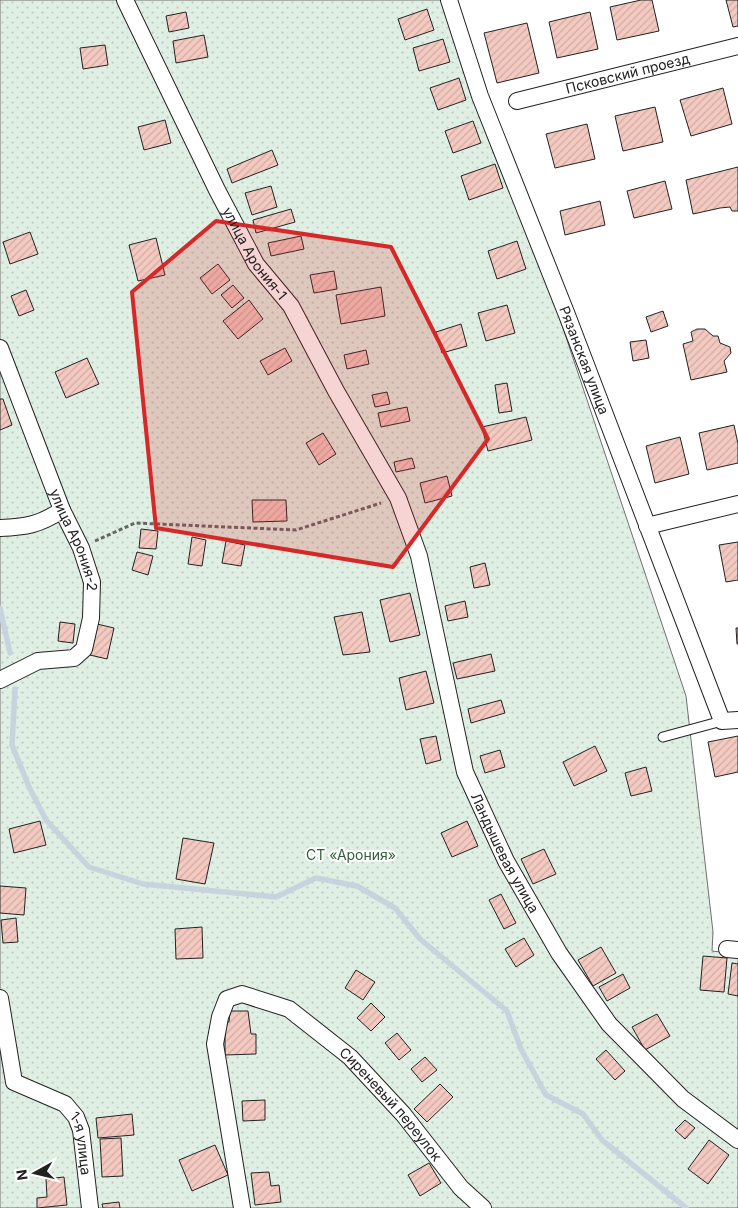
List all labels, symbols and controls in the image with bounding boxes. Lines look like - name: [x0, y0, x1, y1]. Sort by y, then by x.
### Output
- street label: Псковский проезд: [564, 49, 691, 97]
- street label: улица Арония-1: [219, 204, 291, 303]
- street label: Рязанская улица: [556, 303, 613, 417]
- street label: улица Арония-2: [47, 486, 101, 591]
- street label: Ландышевая улица: [468, 790, 543, 916]
- park label: СТ «Арония»: [306, 846, 396, 863]
- street label: Сиреневый переулок: [336, 1043, 446, 1165]
- street label: 1-я улица: [67, 1108, 95, 1176]
- north arrow: [10, 1148, 60, 1198]
- text: N: [12, 1168, 31, 1181]

